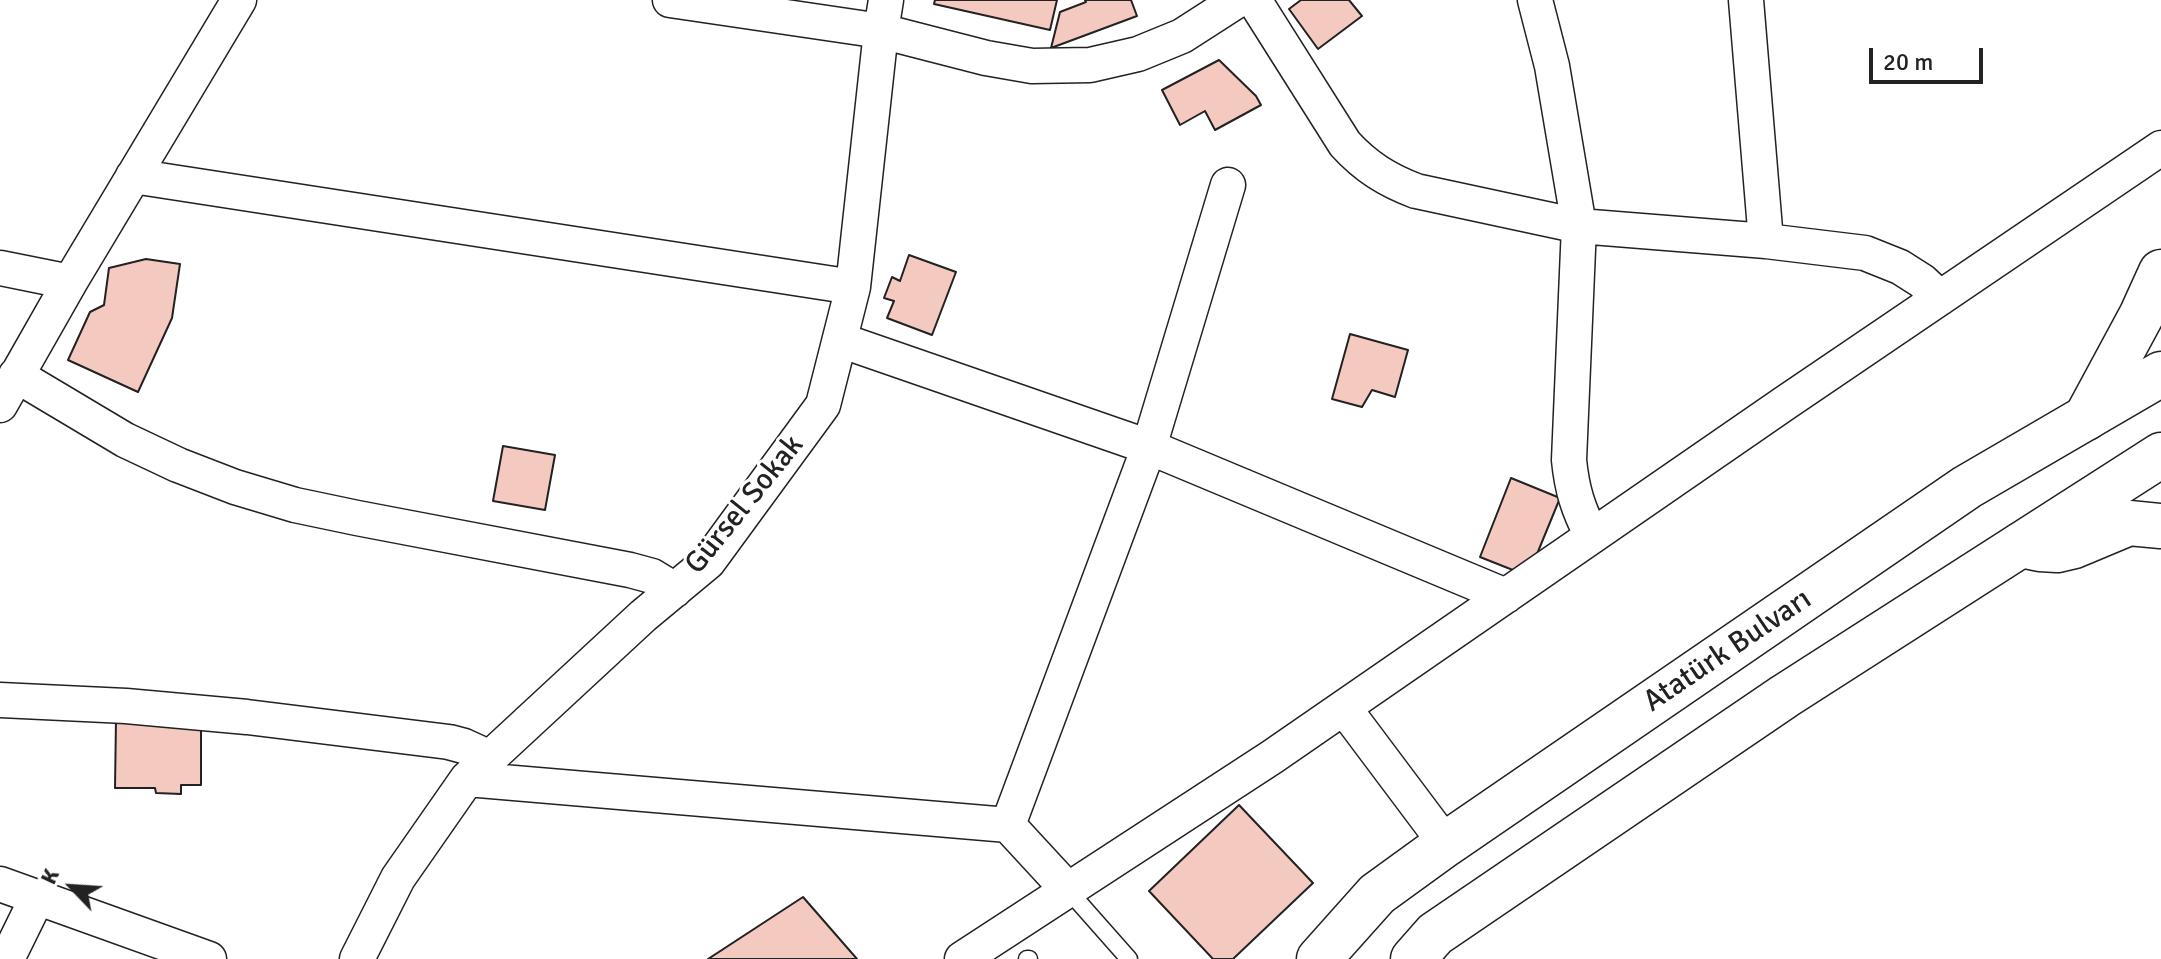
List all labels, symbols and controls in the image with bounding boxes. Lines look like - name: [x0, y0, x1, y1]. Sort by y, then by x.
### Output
- scale bar: [1873, 32, 1987, 82]
- text: 20 m: [1883, 47, 1933, 77]
- street label: Gürsel Sokak: [678, 428, 812, 582]
- street label: Atatürk Bulvarı: [1637, 582, 1819, 720]
- north arrow: [32, 847, 112, 927]
- text: K: [35, 865, 65, 889]

